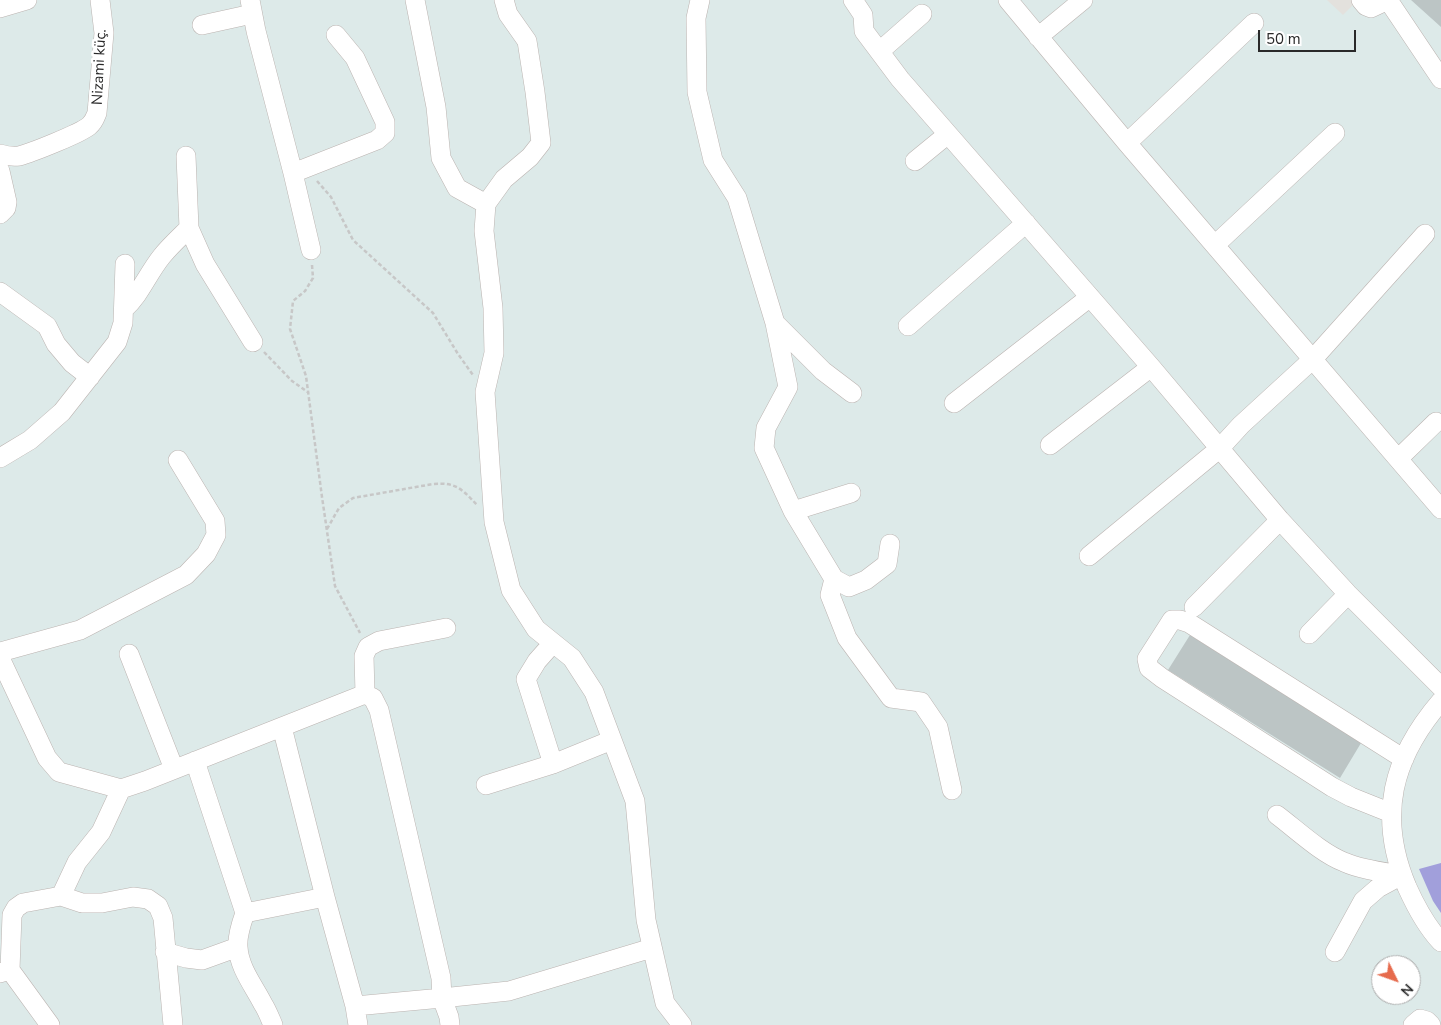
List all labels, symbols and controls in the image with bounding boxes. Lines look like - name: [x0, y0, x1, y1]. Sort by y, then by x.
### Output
- scale bar: [1261, 20, 1358, 52]
- street label: Nizami küç.: [89, 29, 111, 105]
- text: 50 m: [1266, 29, 1301, 49]
- north arrow: [1371, 955, 1421, 1005]
- text: N: [1396, 979, 1417, 1000]

